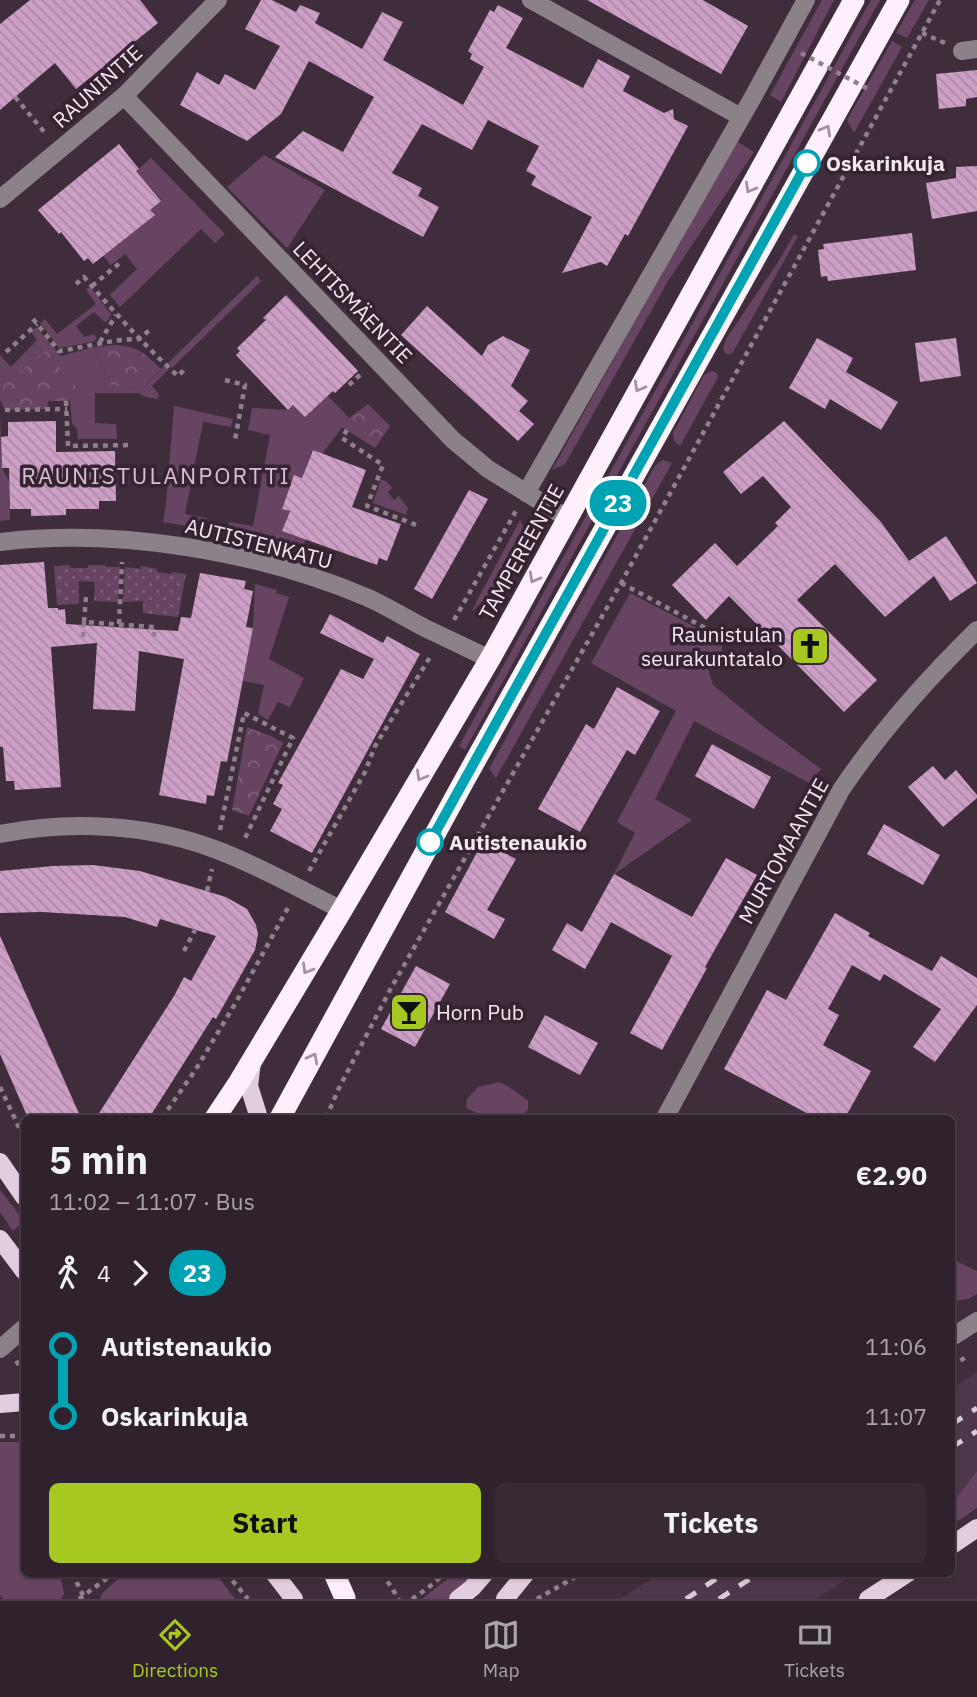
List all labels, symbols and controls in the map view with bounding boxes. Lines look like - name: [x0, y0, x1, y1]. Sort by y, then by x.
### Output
- street label: RAUNINTIE: [46, 38, 148, 134]
- one-way arrow: [818, 125, 831, 138]
- place label: Oskarinkuja: [826, 149, 945, 177]
- marker: Oskarinkuja: [794, 150, 820, 176]
- one-way arrow: [745, 181, 758, 193]
- street label: LEHTISMÄENTIE: [287, 235, 419, 369]
- one-way arrow: [634, 380, 647, 392]
- district label: RAUNISTULANPORTTI: [21, 460, 291, 490]
- street label: TAMPEREENTIE: [472, 479, 570, 625]
- line badge: 23: [586, 480, 650, 526]
- text: 23: [604, 487, 632, 519]
- street label: AUTISTENKATU: [183, 511, 335, 575]
- one-way arrow: [529, 571, 542, 583]
- place label: Raunistulan seurakuntatalo: [641, 620, 783, 672]
- church icon: Raunistulan seurakuntatalo: [789, 625, 831, 667]
- one-way arrow: [417, 768, 430, 781]
- street label: MURTOMAANTIE: [731, 773, 835, 929]
- place label: Autistenaukio: [449, 828, 587, 856]
- marker: Autistenaukio: [417, 829, 443, 855]
- one-way arrow: [302, 961, 315, 974]
- bar icon: Horn Pub: [388, 991, 430, 1033]
- place label: Horn Pub: [436, 998, 524, 1026]
- one-way arrow: [304, 1053, 318, 1065]
- text: 5 min: [49, 1135, 148, 1184]
- text: €2.90: [856, 1158, 927, 1192]
- text: 11:02 – 11:07 · Bus: [49, 1186, 255, 1216]
- icon: walk: [49, 1254, 87, 1292]
- icon: forward: [121, 1254, 159, 1292]
- text: 23: [183, 1257, 212, 1289]
- text: 4: [97, 1258, 111, 1288]
- text: Autistenaukio: [101, 1329, 272, 1363]
- text: 11:06: [865, 1331, 927, 1361]
- text: Oskarinkuja: [101, 1399, 248, 1433]
- text: 11:07: [865, 1401, 927, 1431]
- button: Start: [49, 1483, 481, 1563]
- button: Tickets: [495, 1483, 927, 1563]
- tab: Directions: [132, 1616, 218, 1682]
- tab: Map: [482, 1616, 520, 1682]
- tab: Tickets: [784, 1616, 845, 1682]

